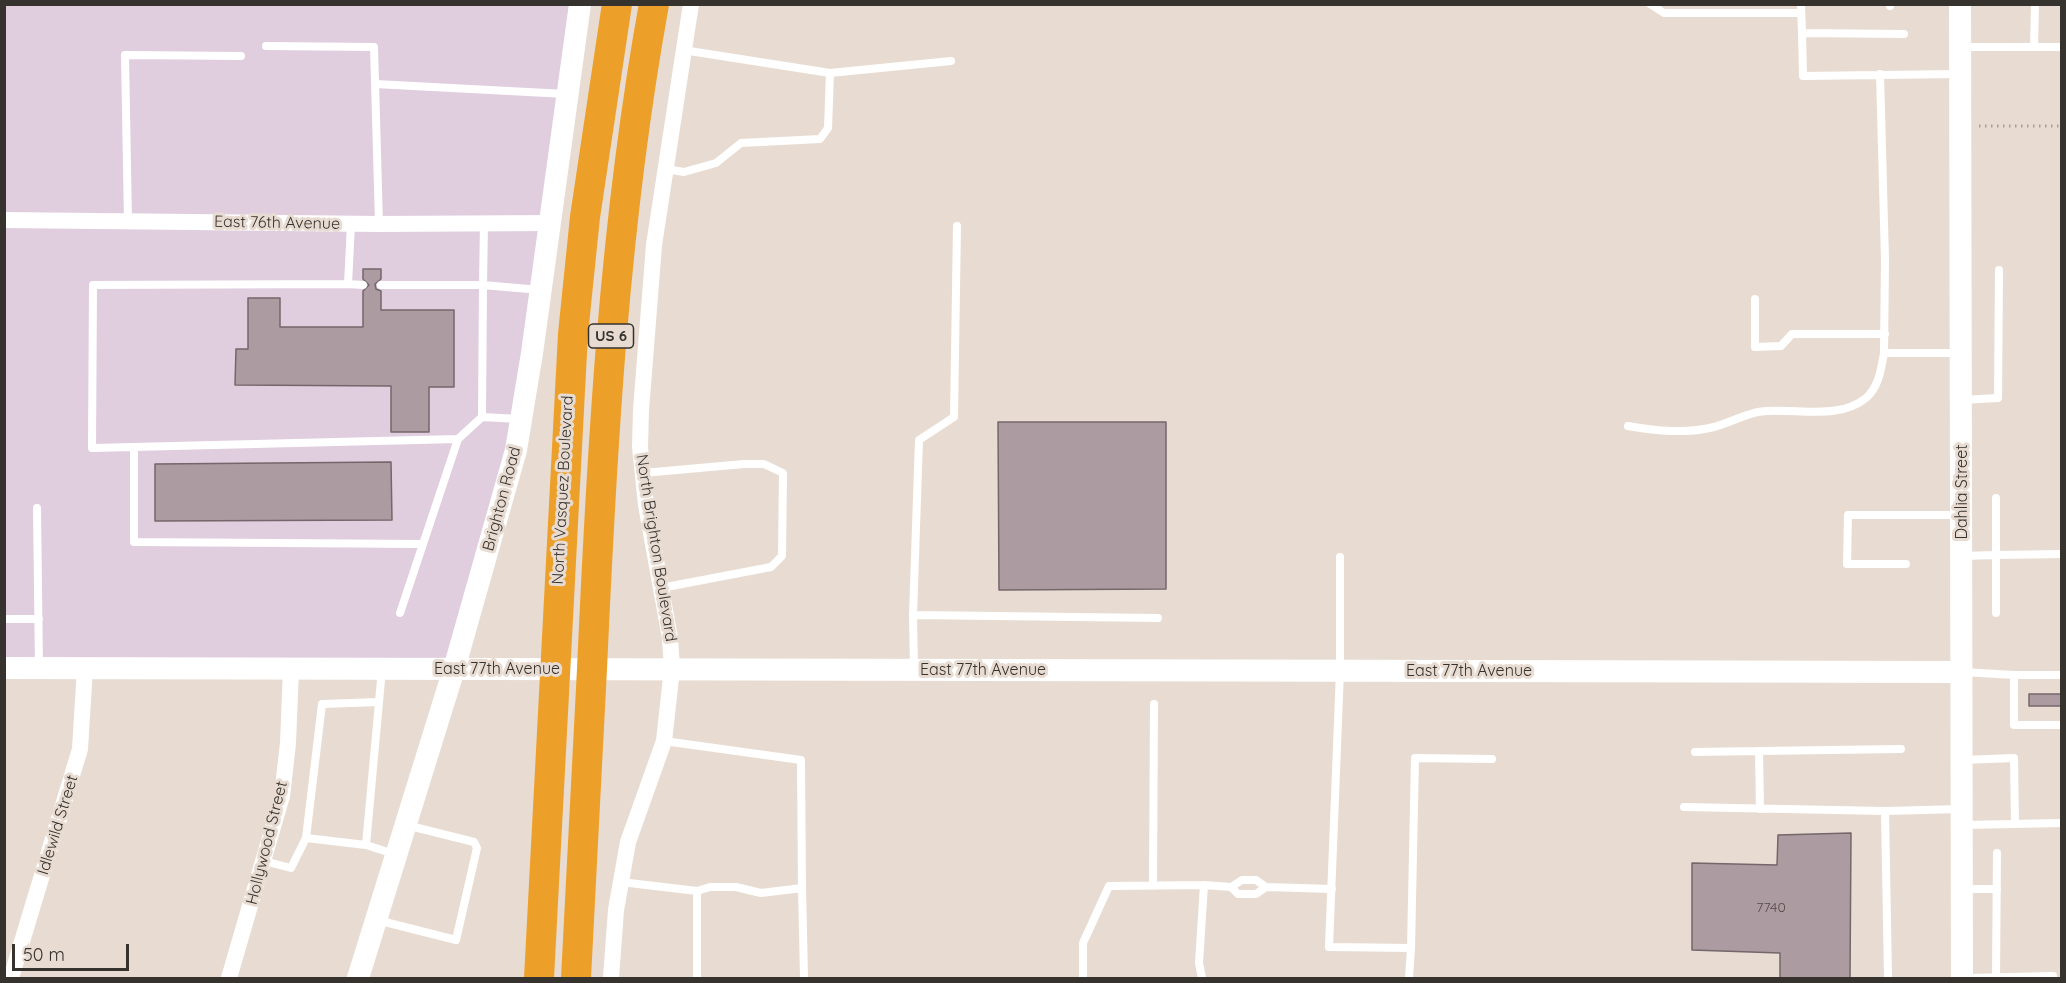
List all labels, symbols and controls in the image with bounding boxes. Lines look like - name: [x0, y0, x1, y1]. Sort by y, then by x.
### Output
- street label: East 76th Avenue: [214, 212, 340, 234]
- road number: US 6: [588, 324, 634, 348]
- street label: North Vasquez Boulevard: [548, 395, 578, 585]
- street label: Dahlia Street: [1952, 444, 1972, 540]
- street label: Brighton Road: [479, 445, 525, 553]
- street label: North Brighton Boulevard: [632, 453, 680, 643]
- street label: East 77th Avenue: [434, 659, 560, 679]
- street label: East 77th Avenue: [920, 660, 1046, 680]
- street label: East 77th Avenue: [1406, 661, 1532, 681]
- street label: Idlewild Street: [34, 773, 82, 877]
- street label: Hollywood Street: [242, 779, 292, 907]
- house number: 7740: [1756, 900, 1786, 916]
- scale bar: [15, 932, 132, 970]
- text: 50 m: [23, 943, 65, 966]

